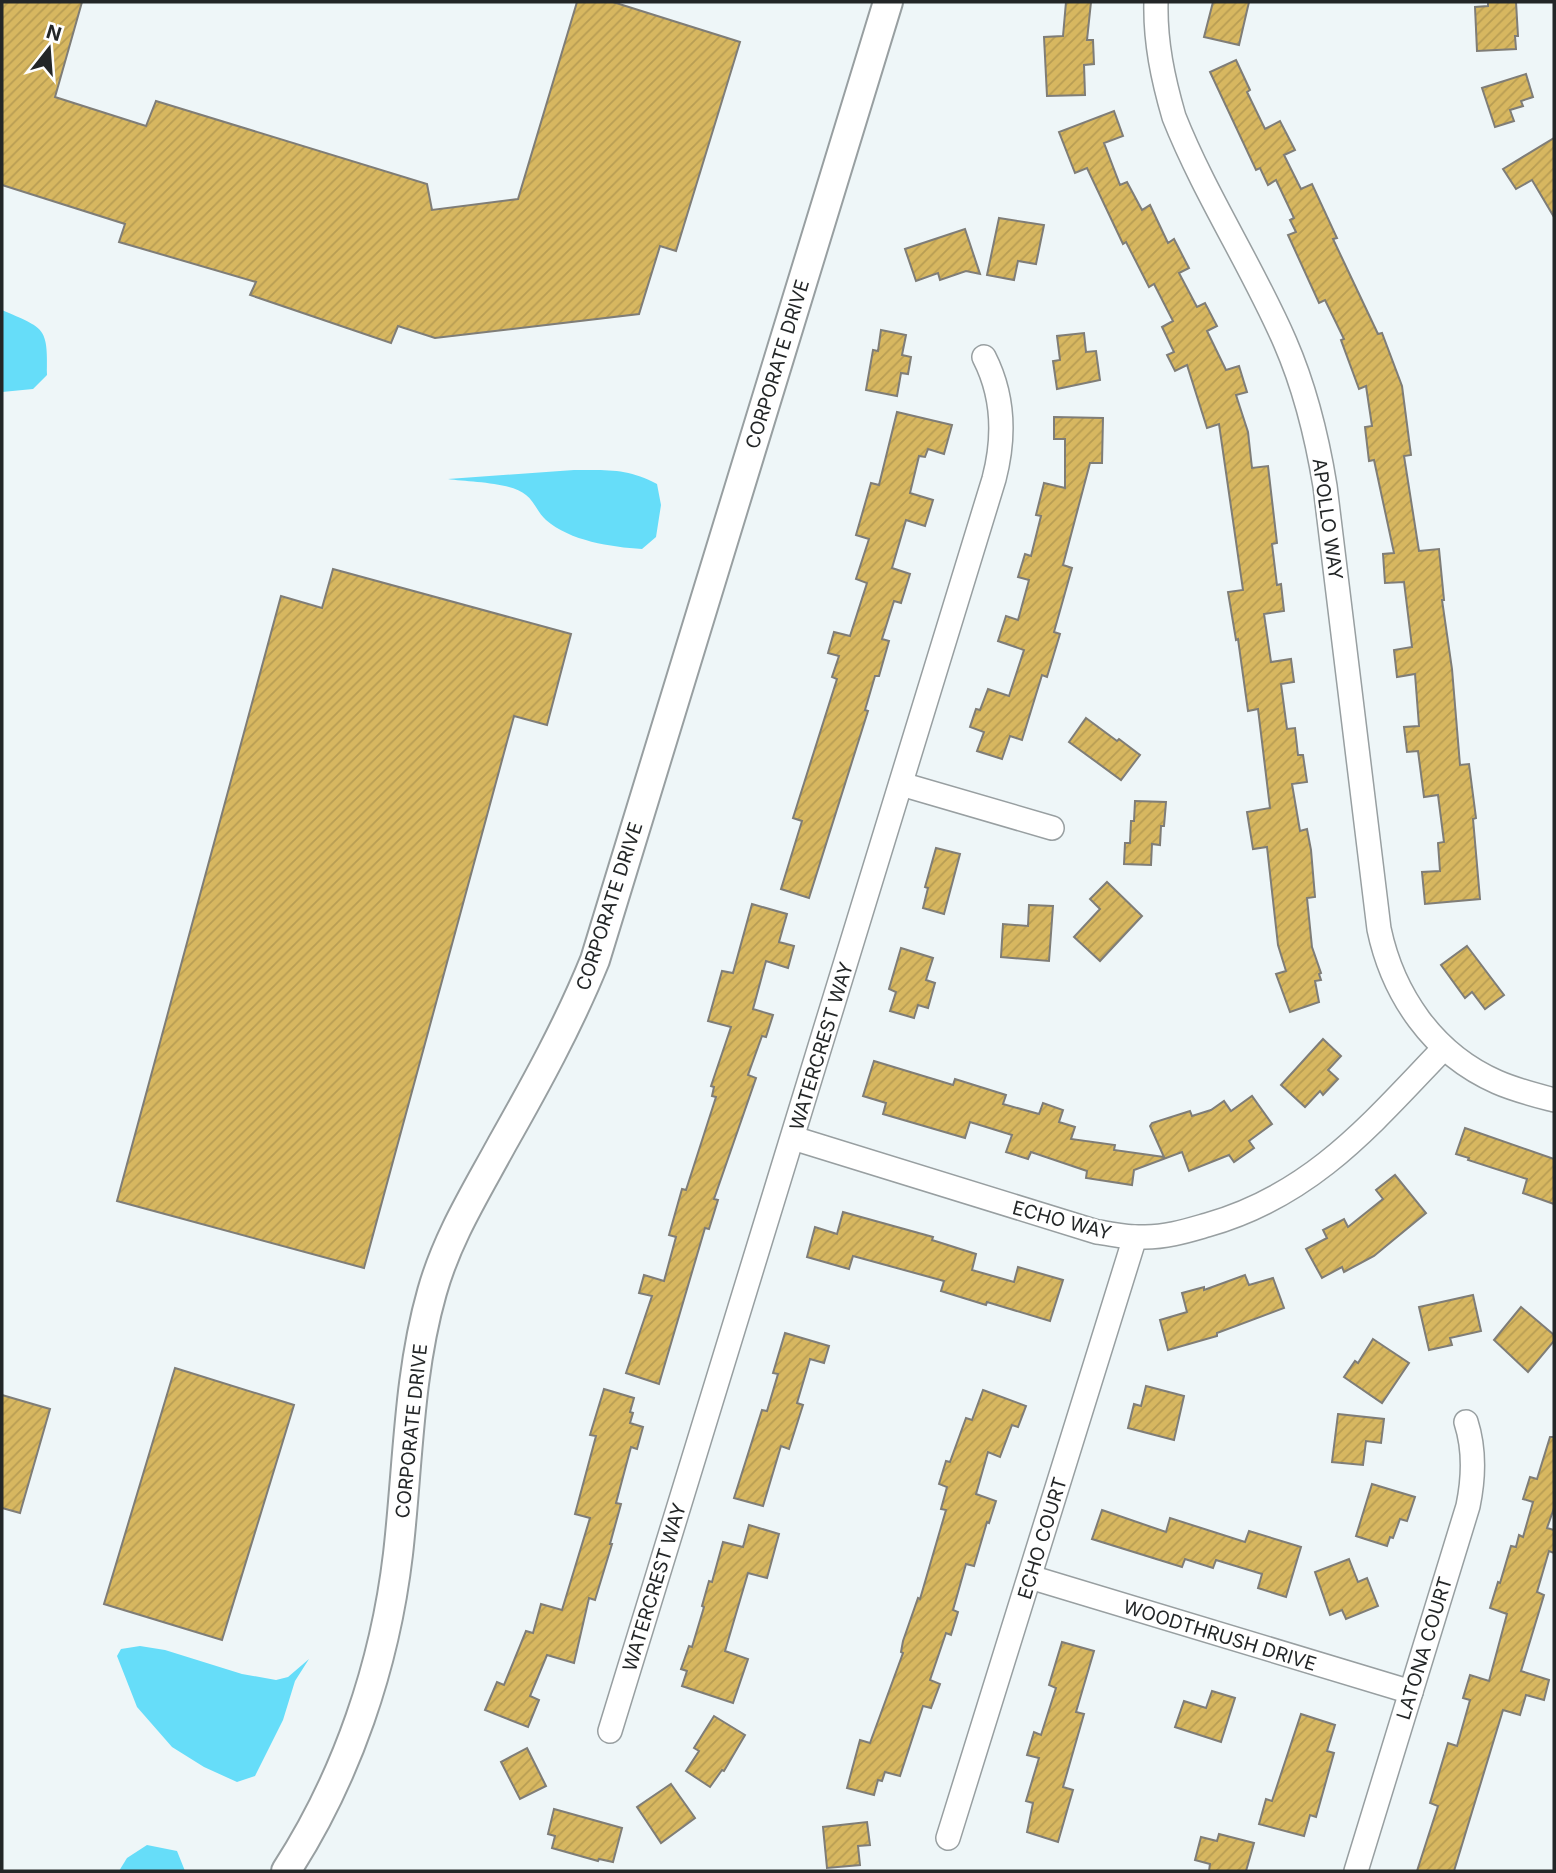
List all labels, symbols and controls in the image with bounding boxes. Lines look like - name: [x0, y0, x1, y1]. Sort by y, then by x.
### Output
- north arrow: [14, 14, 84, 84]
- text: N: [44, 20, 64, 46]
- street label: CORPORATE DRIVE: [741, 277, 814, 451]
- street label: APOLLO WAY: [1308, 457, 1347, 582]
- street label: CORPORATE DRIVE: [571, 819, 648, 993]
- street label: WATERCREST WAY: [785, 959, 858, 1133]
- street label: ECHO WAY: [1010, 1196, 1114, 1245]
- street label: CORPORATE DRIVE: [391, 1343, 432, 1520]
- street label: ECHO COURT: [1013, 1474, 1072, 1602]
- street label: WATERCREST WAY: [618, 1500, 691, 1674]
- street label: LATONA COURT: [1392, 1574, 1457, 1722]
- street label: WOODTHRUSH DRIVE: [1120, 1595, 1319, 1676]

